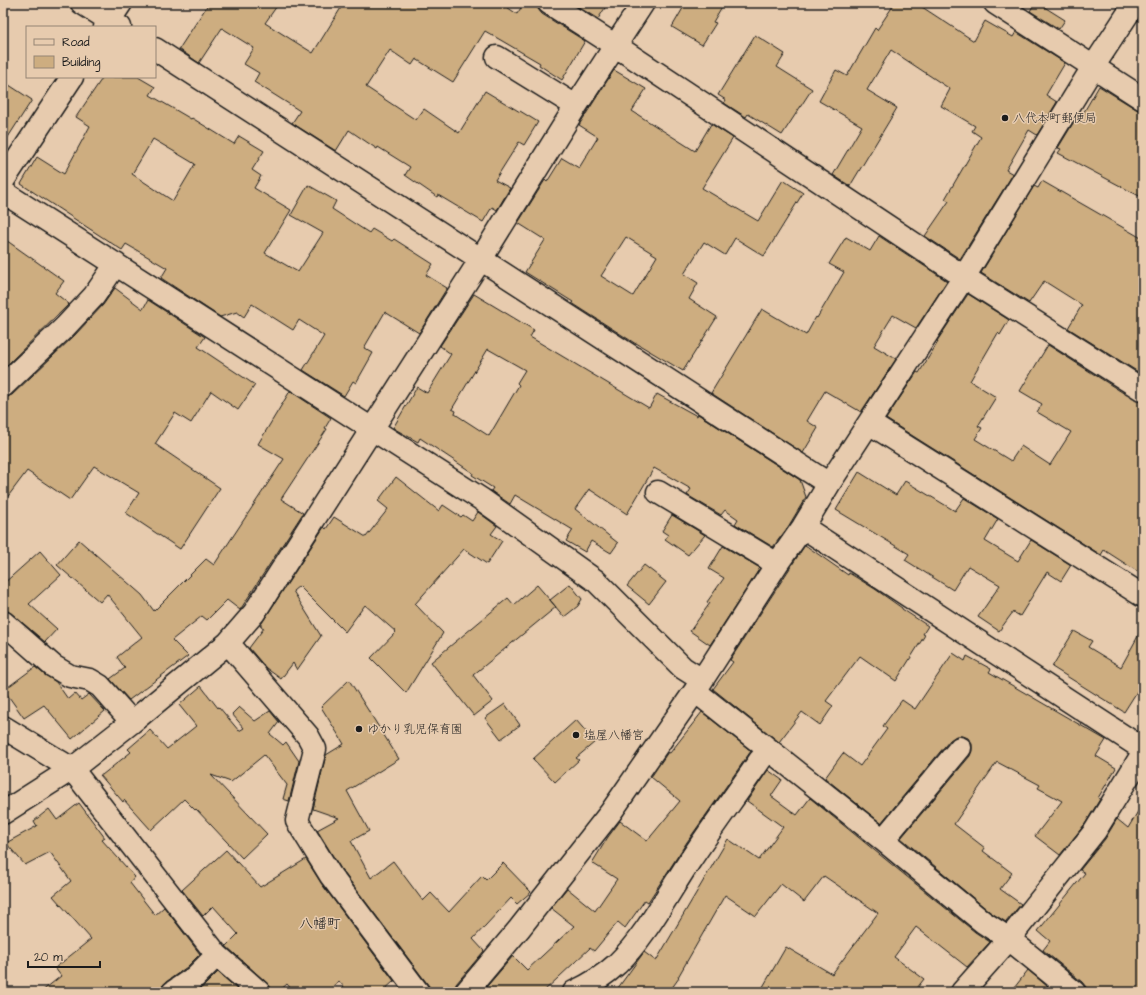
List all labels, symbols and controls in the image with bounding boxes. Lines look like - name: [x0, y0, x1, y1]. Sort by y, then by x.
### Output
- legend: [26, 26, 156, 78]
- text: Road: [62, 34, 90, 51]
- text: Building: [62, 54, 100, 72]
- place label: 八代本町郵便局: [1013, 110, 1097, 127]
- marker: 八代本町郵便局: [1000, 113, 1010, 123]
- place label: ゆかり乳児保育園: [367, 721, 463, 738]
- marker: ゆかり乳児保育園: [354, 724, 364, 734]
- place label: 塩屋八幡宮: [584, 727, 644, 744]
- marker: 塩屋八幡宮: [571, 730, 581, 740]
- district label: 八幡町: [299, 914, 341, 934]
- scale bar: [28, 943, 100, 969]
- text: 20 m: [34, 949, 63, 966]

